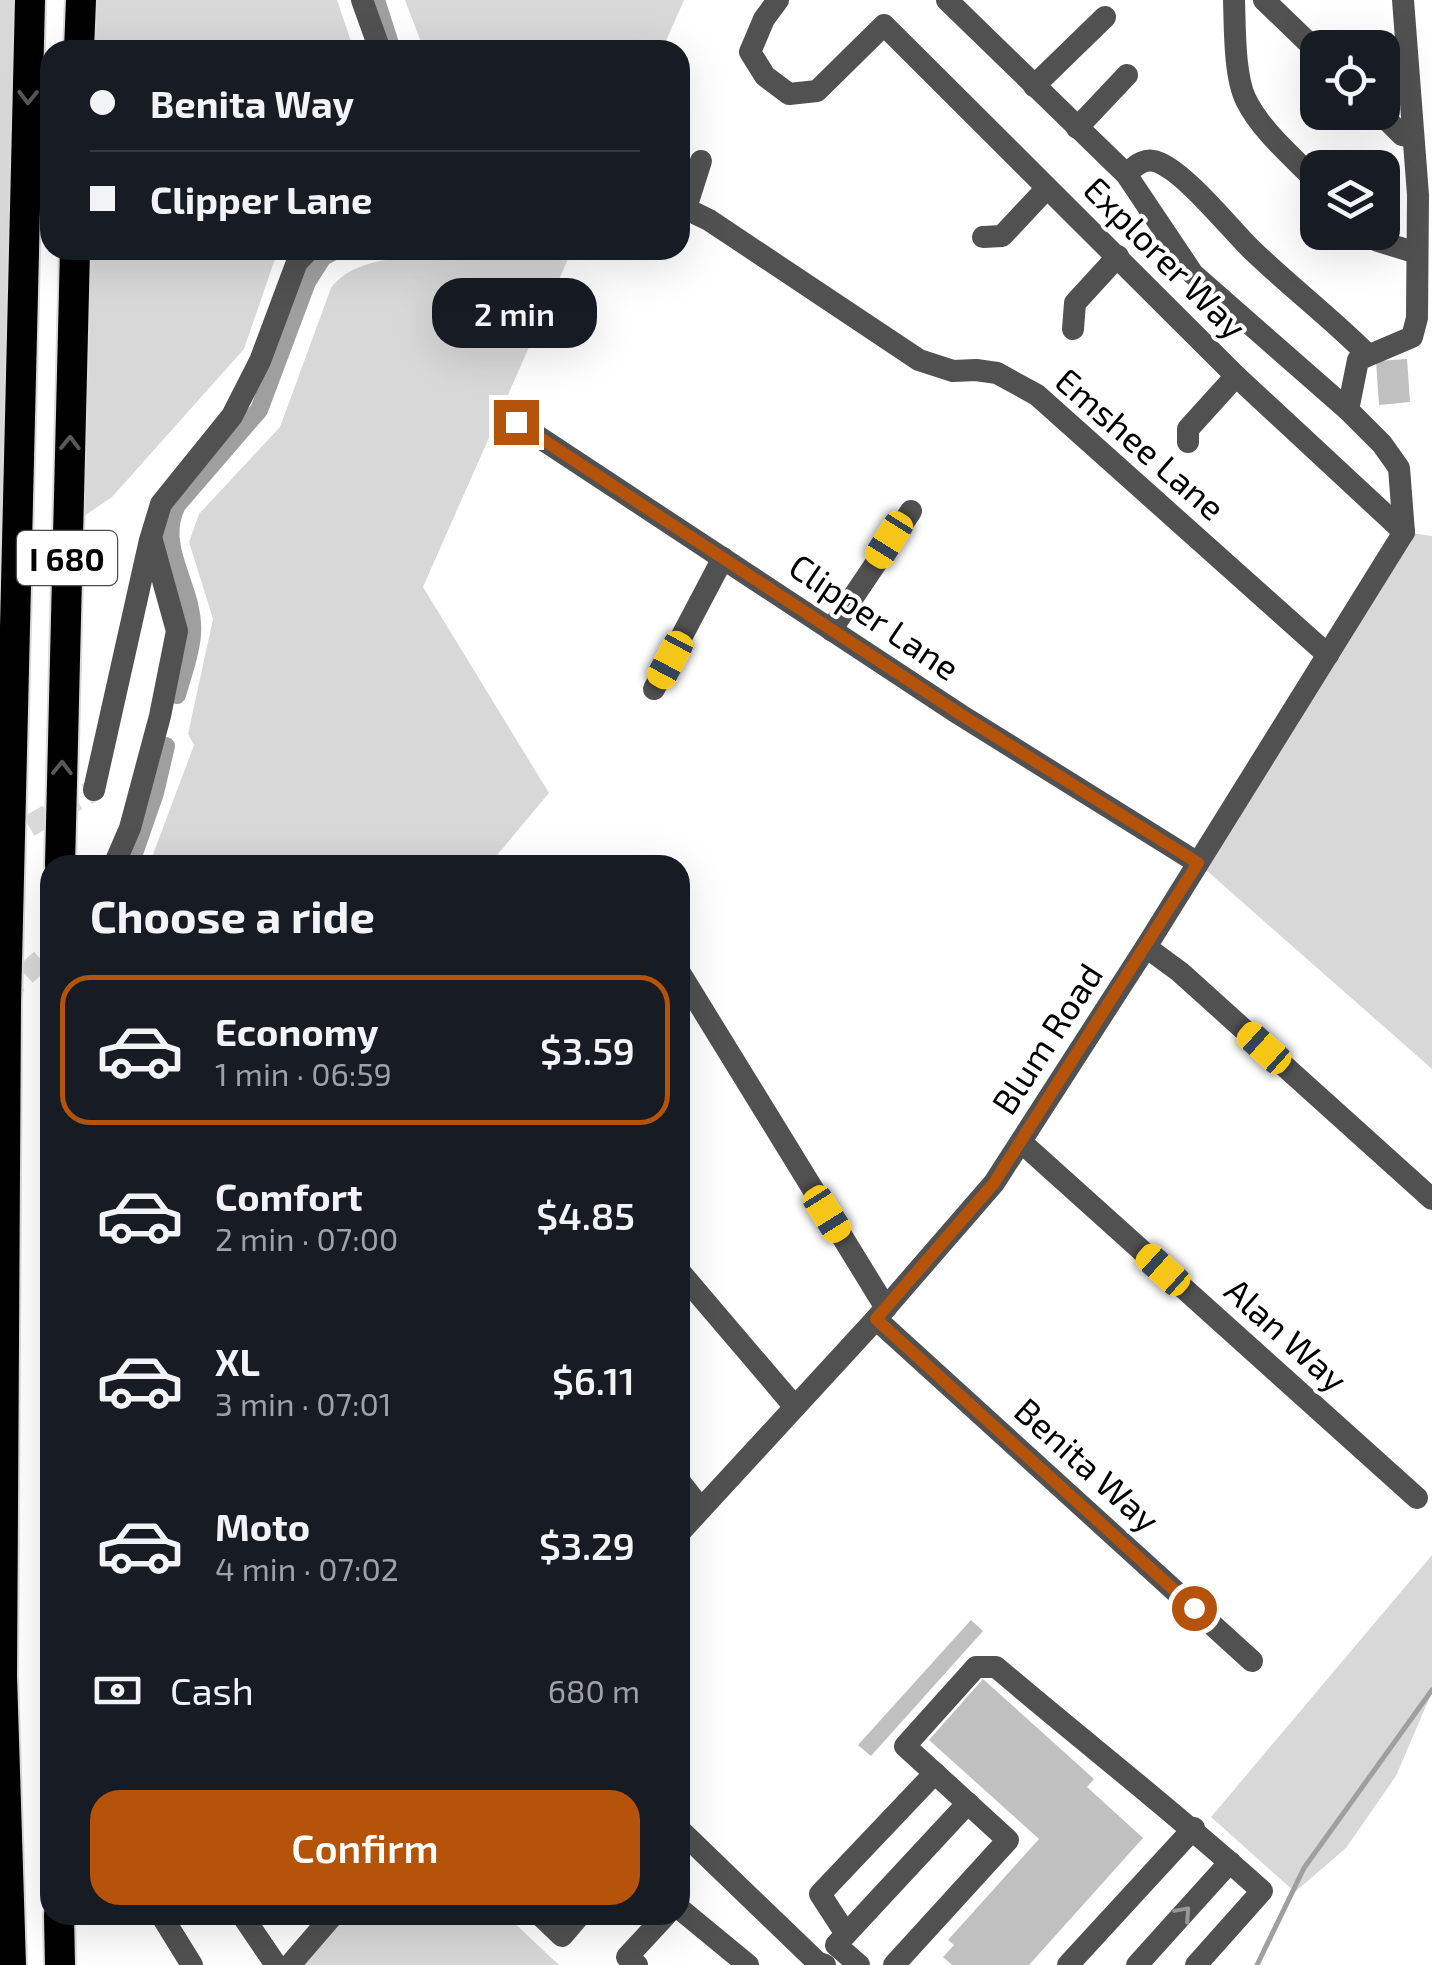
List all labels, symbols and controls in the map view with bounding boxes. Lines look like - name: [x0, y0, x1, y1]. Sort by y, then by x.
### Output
- map controls: [1300, 30, 1400, 250]
- button: locate: [1300, 30, 1400, 130]
- text: Benita Way: [150, 80, 354, 126]
- one-way arrow: [17, 90, 38, 106]
- button: layers: [1300, 150, 1400, 250]
- street label: Explorer Way: [1076, 167, 1256, 347]
- text: Clipper Lane: [150, 176, 372, 222]
- callout: 2 min: [434, 277, 598, 347]
- text: 2 min: [474, 294, 555, 332]
- street label: Emshee Lane: [1048, 358, 1234, 528]
- route end: [494, 400, 539, 445]
- one-way arrow: [60, 434, 81, 450]
- car: [860, 507, 918, 573]
- road number: I 680: [17, 531, 117, 585]
- street label: Clipper Lane: [782, 544, 968, 688]
- car: [643, 626, 697, 694]
- one-way arrow: [52, 759, 73, 775]
- text: Choose a ride: [90, 888, 375, 942]
- street label: Blum Road: [982, 955, 1110, 1121]
- icon: car: [95, 1005, 185, 1095]
- text: Economy: [215, 1008, 379, 1054]
- car: [1232, 1017, 1296, 1079]
- text: $3.59: [540, 1027, 635, 1073]
- text: 1 min · 06:59: [215, 1054, 392, 1092]
- icon: car: [95, 1170, 185, 1260]
- text: Comfort: [215, 1173, 363, 1219]
- car: [798, 1181, 856, 1247]
- text: $4.85: [536, 1192, 635, 1238]
- text: 2 min · 07:00: [215, 1219, 398, 1257]
- car: [1131, 1239, 1195, 1301]
- street label: Alan Way: [1217, 1268, 1357, 1400]
- icon: car: [95, 1335, 185, 1425]
- text: XL: [215, 1338, 260, 1384]
- text: $6.11: [552, 1357, 635, 1403]
- text: 3 min · 07:01: [215, 1384, 392, 1422]
- street label: Benita Way: [1007, 1388, 1169, 1540]
- icon: car: [95, 1500, 185, 1590]
- text: Moto: [215, 1503, 310, 1549]
- text: $3.29: [539, 1522, 635, 1568]
- text: 4 min · 07:02: [215, 1549, 399, 1587]
- route start: [1172, 1586, 1217, 1631]
- icon: cash: [90, 1663, 145, 1718]
- text: Cash: [170, 1667, 254, 1713]
- text: 680 m: [548, 1671, 640, 1709]
- button: Confirm: [90, 1790, 640, 1905]
- one-way arrow: [1172, 1906, 1190, 1925]

